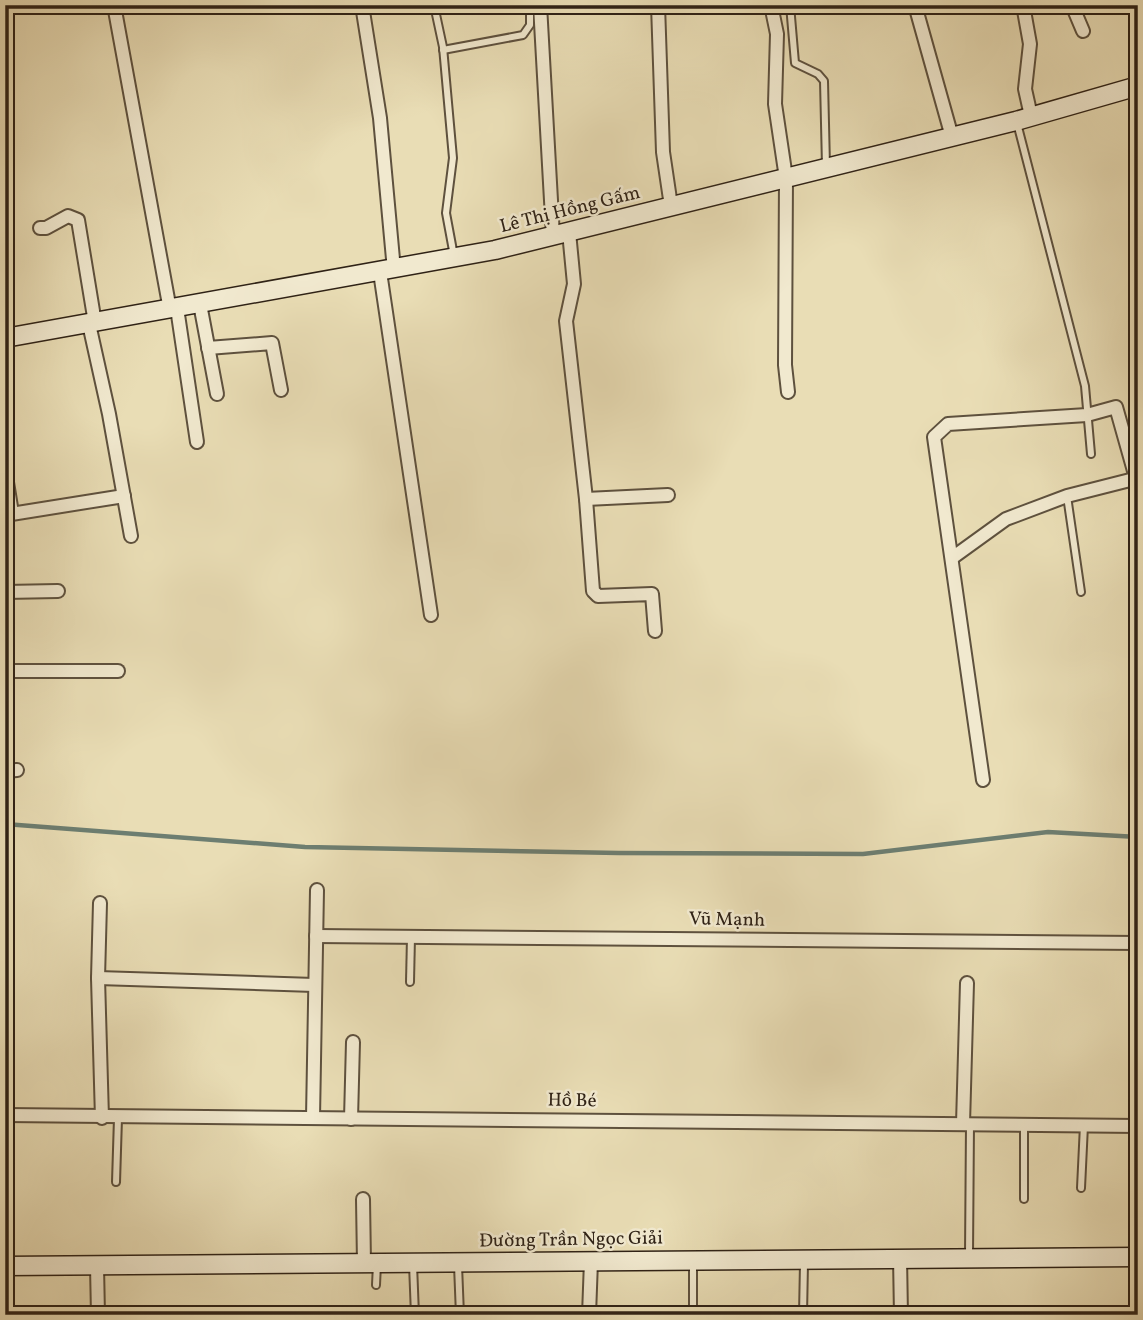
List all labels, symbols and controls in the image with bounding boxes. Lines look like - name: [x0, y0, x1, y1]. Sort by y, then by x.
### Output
- street label: Lê Thị Hồng Gấm: [497, 180, 643, 240]
- street label: Vũ Mạnh: [689, 906, 765, 934]
- street label: Hồ Bé: [547, 1088, 597, 1114]
- street label: Đường Trần Ngọc Giải: [479, 1225, 663, 1255]

